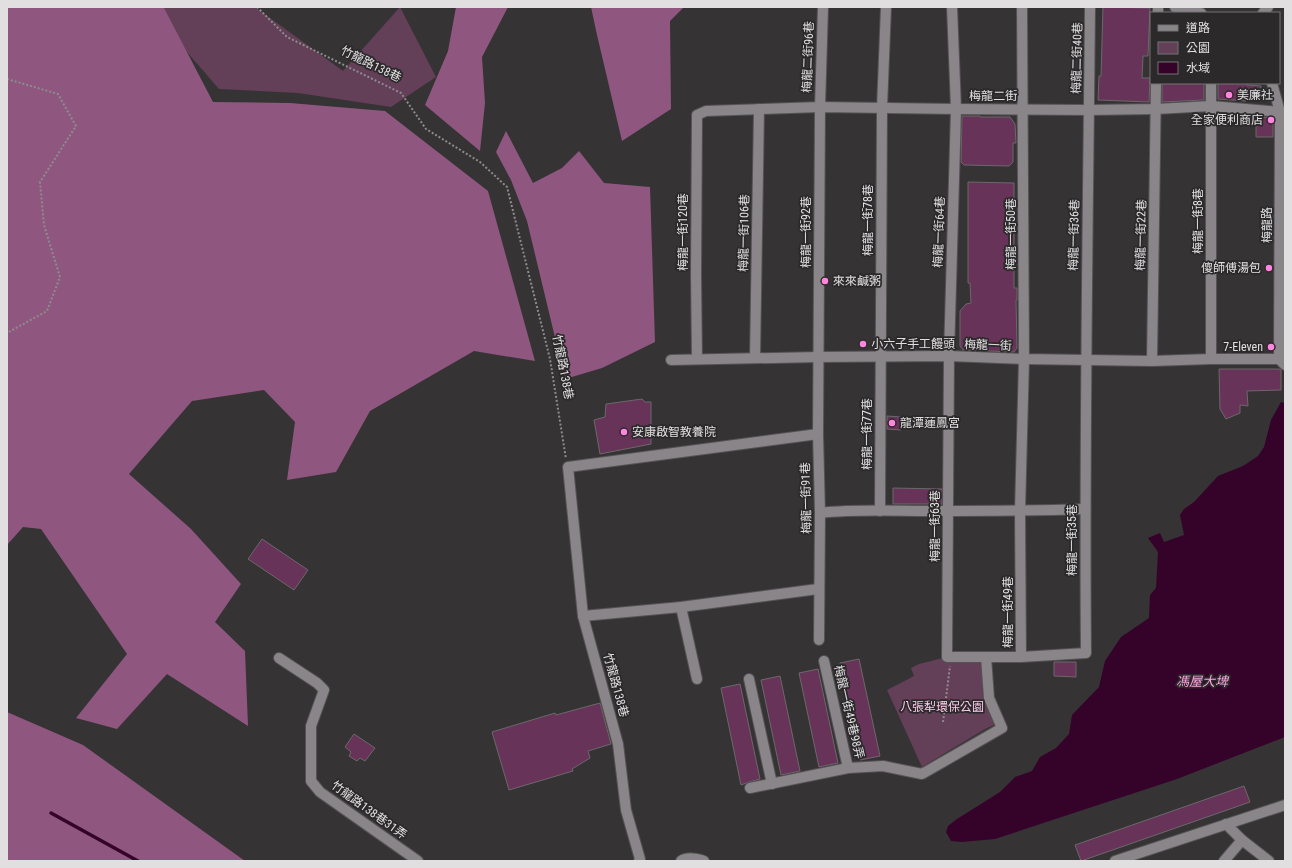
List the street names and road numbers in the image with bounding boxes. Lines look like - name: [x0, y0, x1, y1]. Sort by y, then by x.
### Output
- street label: 梅龍二街96巷: [800, 21, 816, 93]
- street label: 梅龍二街40巷: [1069, 22, 1085, 94]
- street label: 竹龍路138巷: [338, 43, 404, 85]
- street label: 梅龍二街: [969, 89, 1017, 103]
- street label: 梅龍一街78巷: [861, 184, 875, 256]
- street label: 梅龍一街8巷: [1191, 188, 1205, 254]
- street label: 梅龍一街120巷: [676, 193, 690, 271]
- street label: 梅龍一街106巷: [736, 194, 752, 272]
- street label: 梅龍一街92巷: [799, 196, 813, 268]
- street label: 梅龍一街64巷: [931, 196, 947, 268]
- street label: 梅龍一街50巷: [1004, 198, 1018, 270]
- street label: 梅龍一街36巷: [1066, 199, 1082, 271]
- street label: 梅龍一街22巷: [1133, 199, 1149, 271]
- street label: 梅龍路: [1260, 207, 1274, 243]
- street label: 竹龍路138巷: [550, 333, 576, 401]
- street label: 梅龍一街: [964, 337, 1012, 353]
- street label: 梅龍一街77巷: [860, 398, 874, 470]
- street label: 梅龍一街91巷: [798, 462, 814, 534]
- street label: 梅龍一街63巷: [928, 490, 942, 562]
- street label: 梅龍一街35巷: [1065, 504, 1079, 576]
- street label: 梅龍一街49巷: [1001, 576, 1015, 648]
- street label: 竹龍路138巷: [601, 651, 631, 719]
- street label: 梅龍一街49巷98弄: [831, 664, 867, 760]
- street label: 竹龍路138巷31弄: [329, 778, 409, 842]

